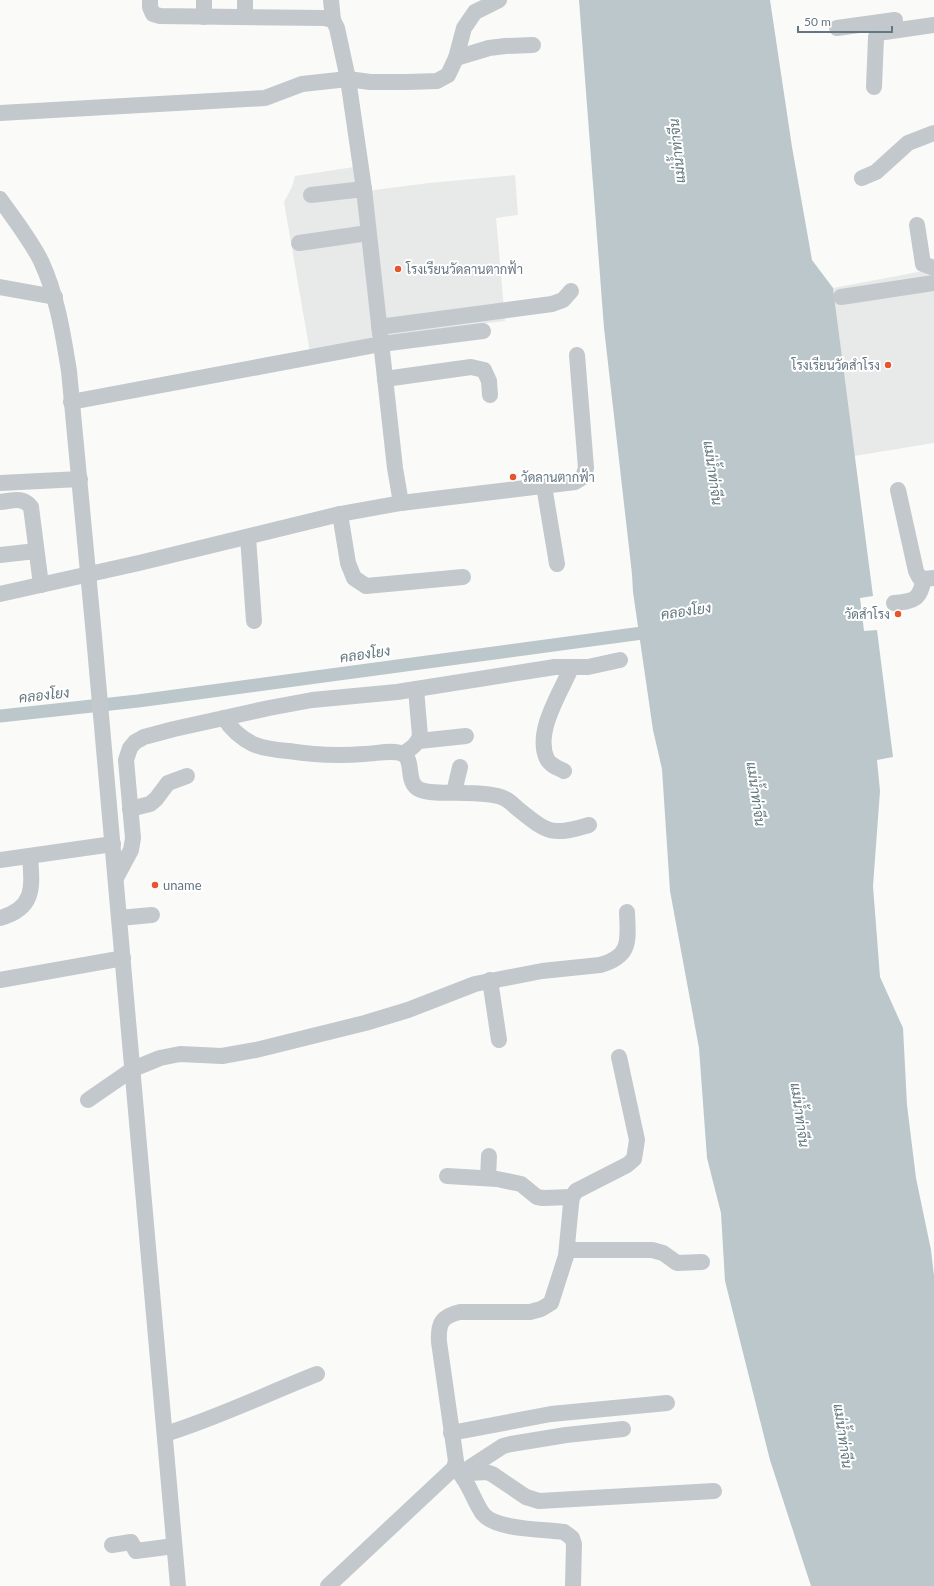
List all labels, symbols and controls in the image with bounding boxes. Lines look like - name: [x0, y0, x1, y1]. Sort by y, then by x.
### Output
- scale bar: [798, 8, 892, 34]
- text: 50 m: [804, 14, 831, 29]
- water label: แม่น้ำท่าจีน: [662, 118, 688, 185]
- place label: โรงเรียนวัดลานตากฟ้า: [405, 260, 523, 277]
- marker: โรงเรียนวัดลานตากฟ้า: [393, 264, 403, 274]
- place label: โรงเรียนวัดสำโรง: [791, 356, 880, 373]
- marker: โรงเรียนวัดสำโรง: [883, 360, 893, 370]
- water label: แม่น้ำท่าจีน: [701, 439, 729, 506]
- place label: วัดลานตากฟ้า: [521, 468, 595, 485]
- marker: วัดลานตากฟ้า: [508, 472, 518, 482]
- water label: คลองโยง: [660, 599, 712, 622]
- place label: วัดสำโรง: [845, 606, 890, 622]
- marker: วัดสำโรง: [893, 609, 903, 619]
- water label: คลองโยง: [339, 642, 391, 665]
- water label: คลองโยง: [18, 683, 70, 706]
- water label: แม่น้ำท่าจีน: [744, 760, 772, 827]
- place label: uname: [163, 877, 202, 893]
- marker: uname: [150, 880, 160, 890]
- water label: แม่น้ำท่าจีน: [788, 1081, 816, 1148]
- water label: แม่น้ำท่าจีน: [831, 1402, 859, 1469]

